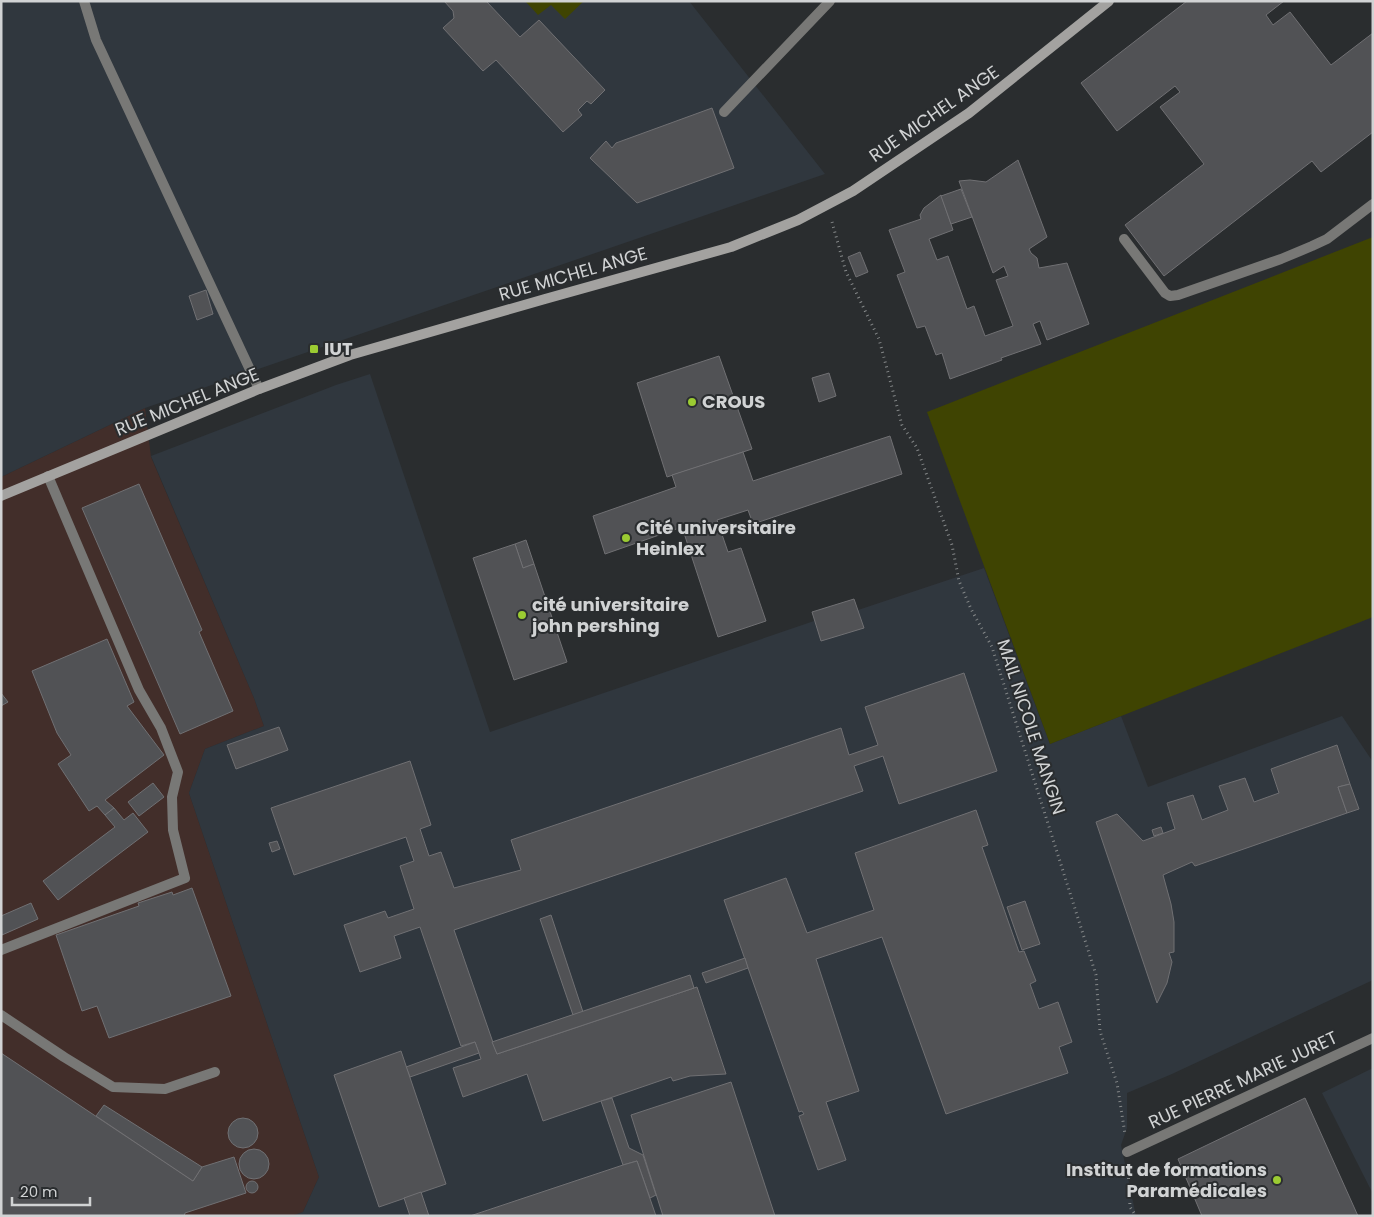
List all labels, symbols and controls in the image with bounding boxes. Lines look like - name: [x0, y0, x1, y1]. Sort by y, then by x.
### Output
- street label: RUE MICHEL ANGE: [864, 59, 1004, 168]
- street label: RUE MICHEL ANGE: [496, 240, 650, 307]
- place label: IUT: [324, 336, 353, 361]
- marker: IUT: [308, 343, 320, 355]
- street label: RUE MICHEL ANGE: [111, 361, 263, 442]
- place label: CROUS: [702, 389, 765, 414]
- marker: CROUS: [686, 396, 698, 408]
- place label: Cité universitaire Heinlex: [636, 515, 796, 561]
- marker: Cité universitaire Heinlex: [620, 532, 632, 544]
- place label: cité universitaire john pershing: [531, 592, 689, 638]
- marker: cité universitaire john pershing: [516, 609, 528, 621]
- street label: MAIL NICOLE MANGIN: [991, 636, 1072, 818]
- street label: RUE PIERRE MARIE JURET: [1144, 1025, 1342, 1134]
- place label: Institut de formations Paramédicales: [1066, 1157, 1267, 1203]
- scale bar: [12, 1174, 90, 1206]
- marker: Institut de formations Paramédicales: [1271, 1174, 1283, 1186]
- text: 20 m: [20, 1181, 58, 1202]

